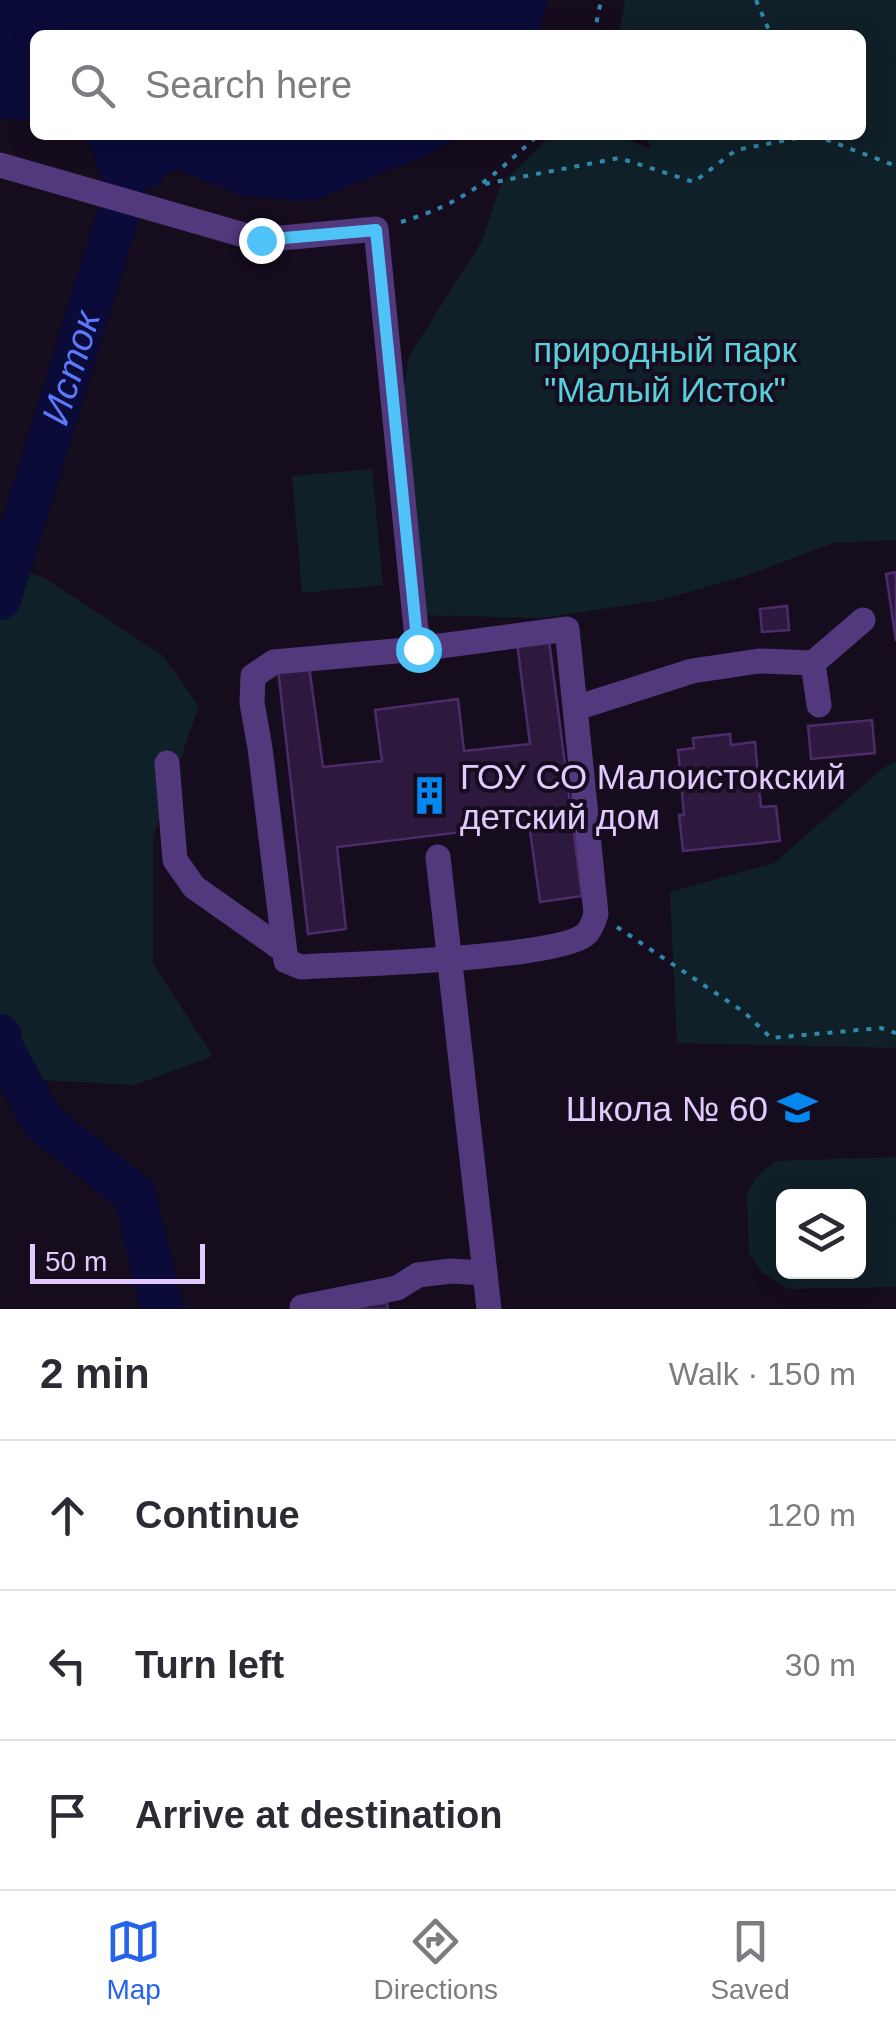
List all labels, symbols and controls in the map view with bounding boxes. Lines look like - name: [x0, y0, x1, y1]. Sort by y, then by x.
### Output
- search box: [30, 30, 866, 140]
- icon: search: [65, 58, 120, 113]
- text: Search here: [145, 64, 352, 106]
- route end: [239, 218, 285, 264]
- water label: Исток: [34, 304, 109, 430]
- park label: природный парк "Малый Исток": [533, 330, 797, 409]
- route start: [396, 627, 442, 673]
- place label: ГОУ СО Малоистокский детский дом: [460, 757, 846, 836]
- building icon: ГОУ СО Малоистокский детский дом: [409, 775, 451, 817]
- school or university icon: Школа № 60: [777, 1087, 819, 1129]
- place label: Школа № 60: [566, 1089, 768, 1128]
- map controls: [776, 1189, 866, 1279]
- button: layers: [776, 1189, 866, 1279]
- scale bar: [30, 1239, 205, 1284]
- text: 50 m: [45, 1246, 107, 1277]
- text: 2 min: [40, 1350, 150, 1397]
- text: Walk · 150 m: [669, 1356, 856, 1392]
- icon: ahead: [40, 1488, 95, 1543]
- text: Continue: [135, 1494, 300, 1536]
- text: 120 m: [767, 1497, 856, 1533]
- icon: left: [40, 1638, 95, 1693]
- text: Turn left: [135, 1644, 284, 1686]
- text: 30 m: [785, 1647, 856, 1683]
- icon: arrive: [40, 1788, 95, 1843]
- text: Arrive at destination: [135, 1794, 502, 1836]
- tab: Map: [106, 1914, 161, 2006]
- tab: Directions: [374, 1914, 498, 2006]
- tab: Saved: [710, 1914, 790, 2006]

